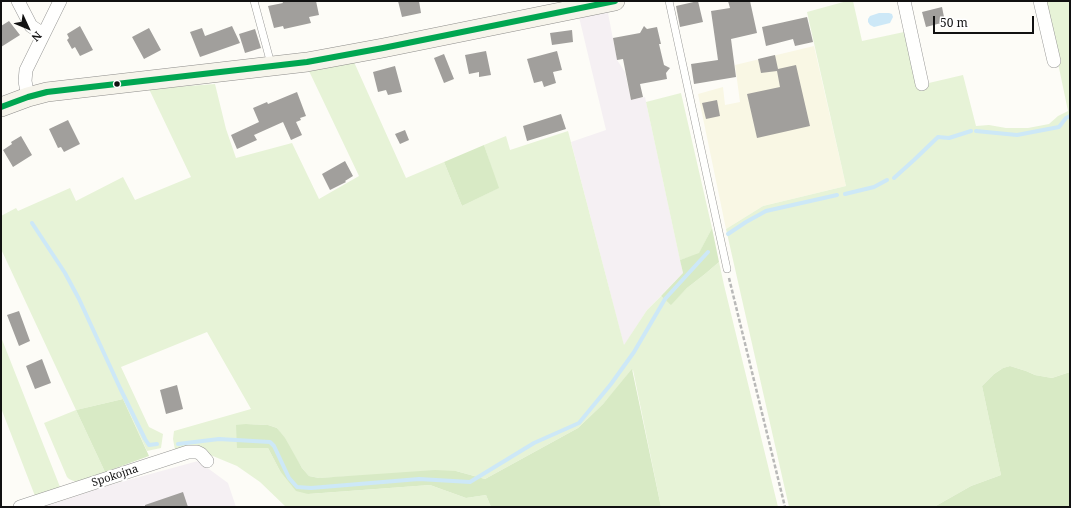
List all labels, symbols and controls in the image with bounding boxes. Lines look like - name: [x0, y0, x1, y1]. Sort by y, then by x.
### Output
- north arrow: [8, 8, 48, 48]
- scale bar: [935, 8, 1036, 34]
- text: 50 m: [940, 14, 968, 31]
- text: N: [29, 28, 45, 45]
- unlabelled marker: [112, 79, 122, 89]
- street label: Spokojna: [90, 462, 140, 490]

